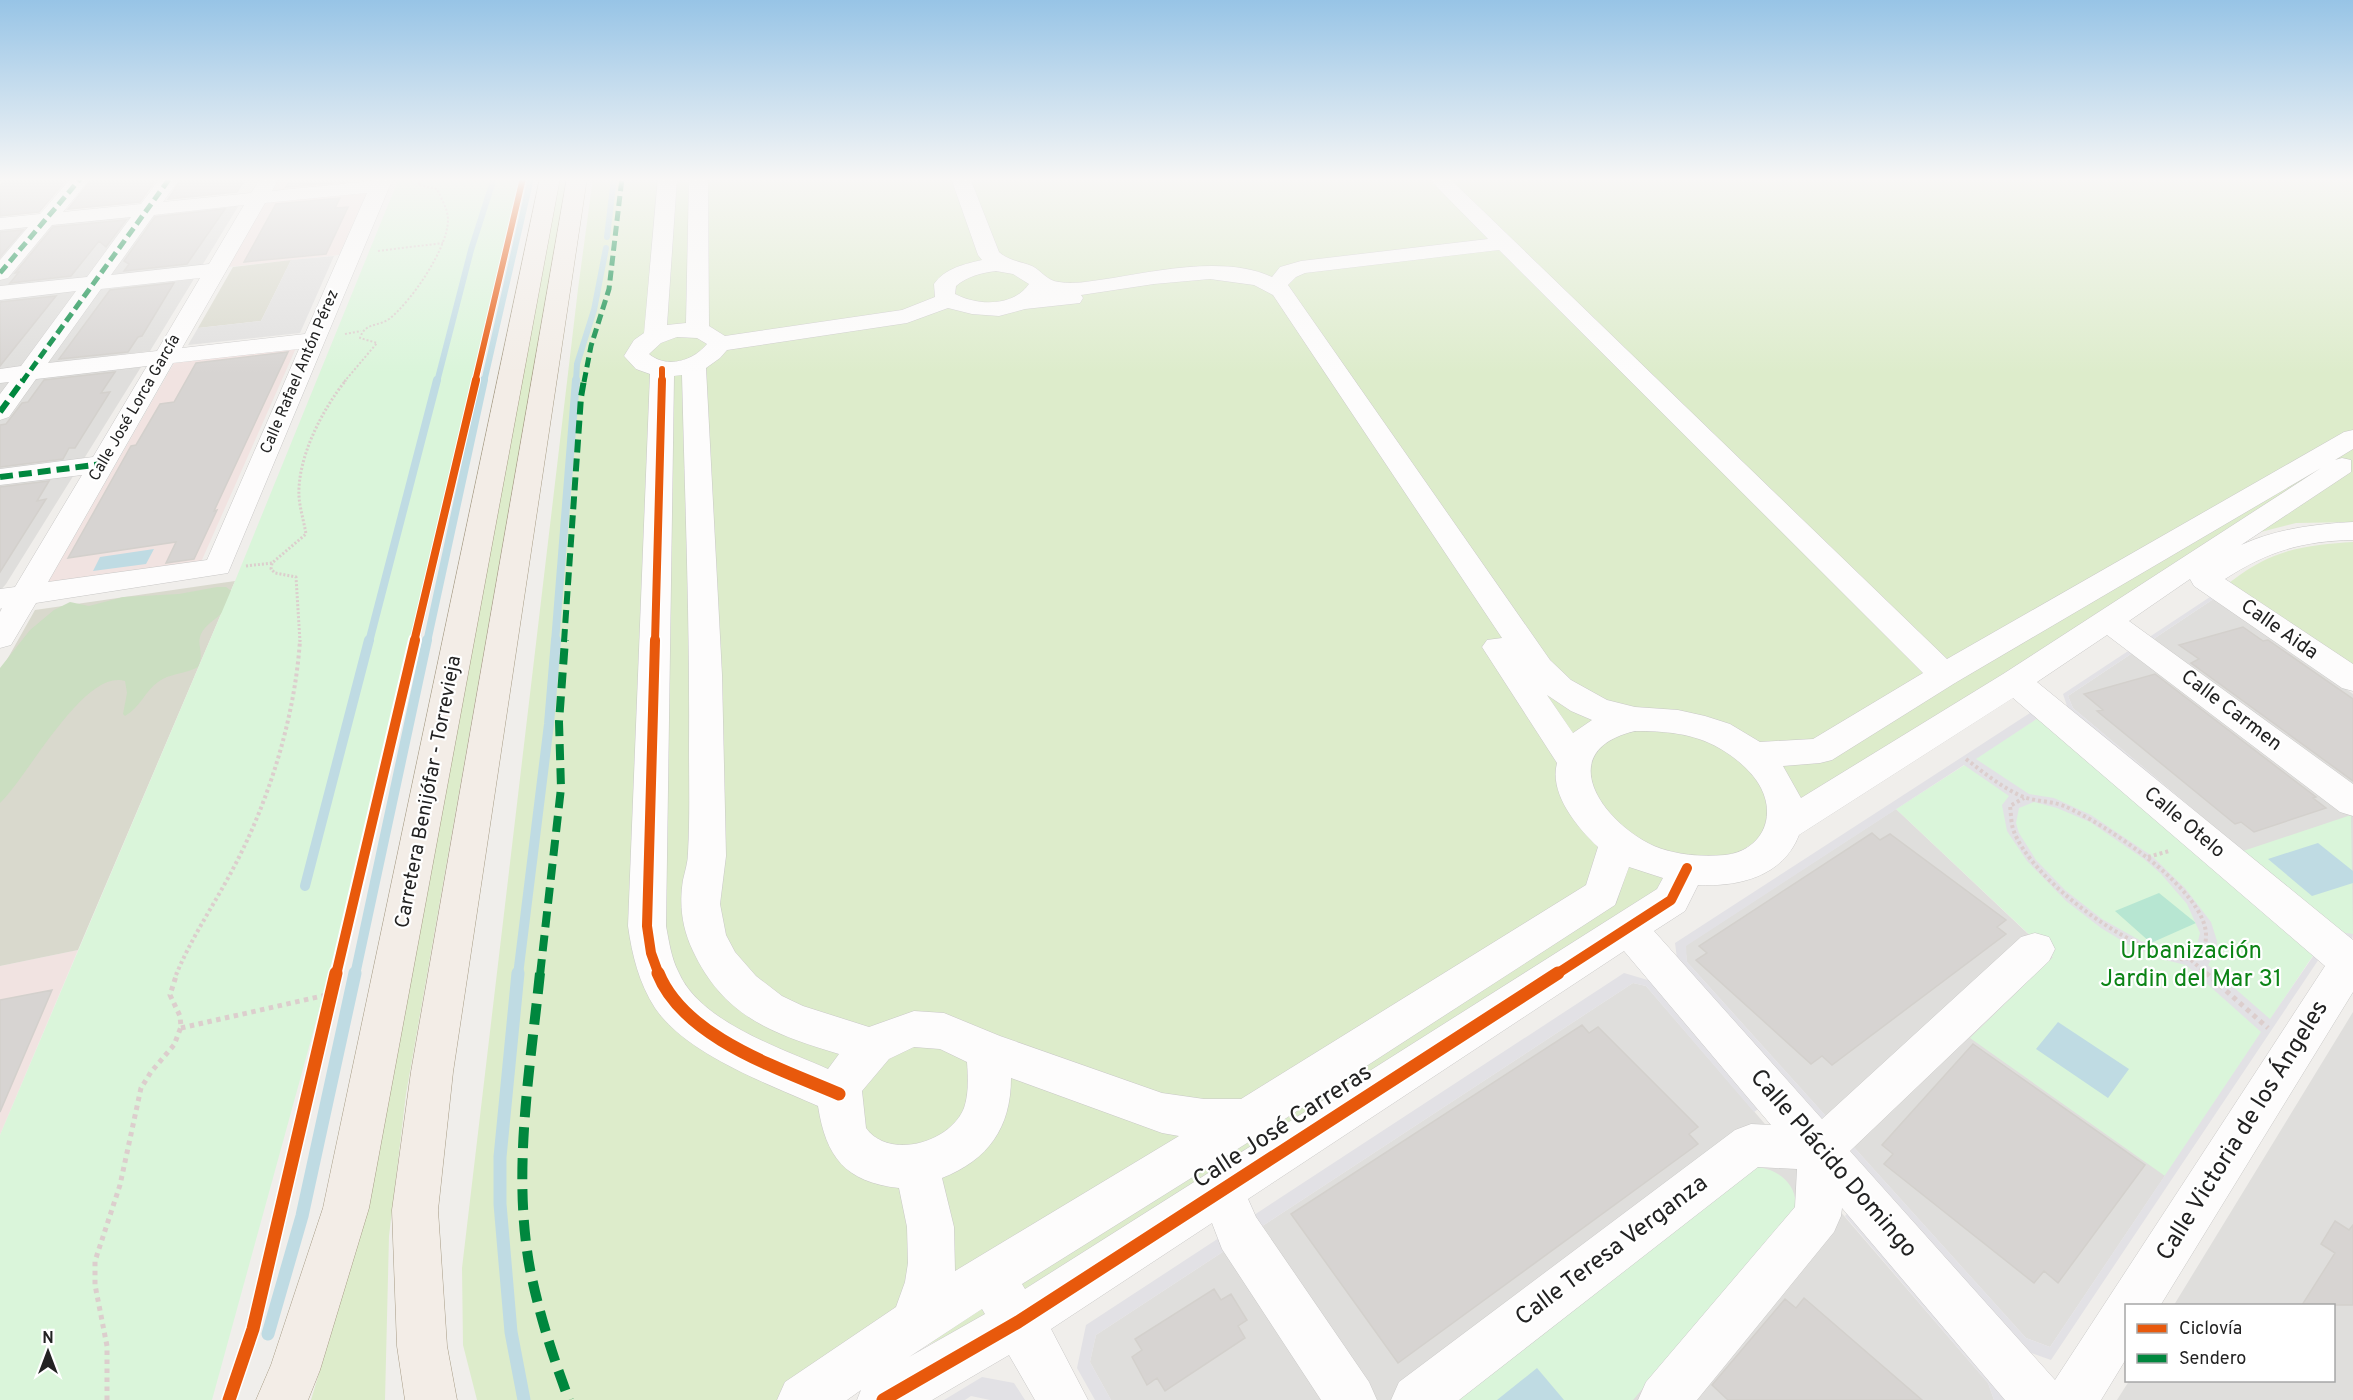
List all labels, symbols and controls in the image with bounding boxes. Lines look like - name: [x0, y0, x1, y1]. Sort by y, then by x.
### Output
- street label: Calle Rafael Antón Pérez: [256, 287, 344, 457]
- street label: Calle José Lorca García: [85, 331, 185, 485]
- street label: Calle Aida: [2235, 594, 2323, 666]
- street label: Carretera Benijófar - Torrevieja: [390, 653, 468, 931]
- street label: Calle Carmen: [2175, 664, 2287, 758]
- street label: Calle Otelo: [2138, 781, 2230, 865]
- park label: Urbanización Jardin del Mar 31: [2100, 937, 2282, 995]
- street label: Calle Victoria de los Ángeles: [2149, 994, 2336, 1267]
- street label: Calle José Carreras: [1188, 1058, 1378, 1196]
- street label: Calle Plácido Domingo: [1743, 1063, 1923, 1265]
- street label: Calle Teresa Verganza: [1510, 1169, 1714, 1333]
- legend: [2125, 1304, 2335, 1382]
- text: Ciclovía: [2179, 1318, 2242, 1341]
- north arrow: [18, 1322, 78, 1382]
- text: N: [42, 1329, 54, 1349]
- text: Sendero: [2179, 1348, 2246, 1371]

